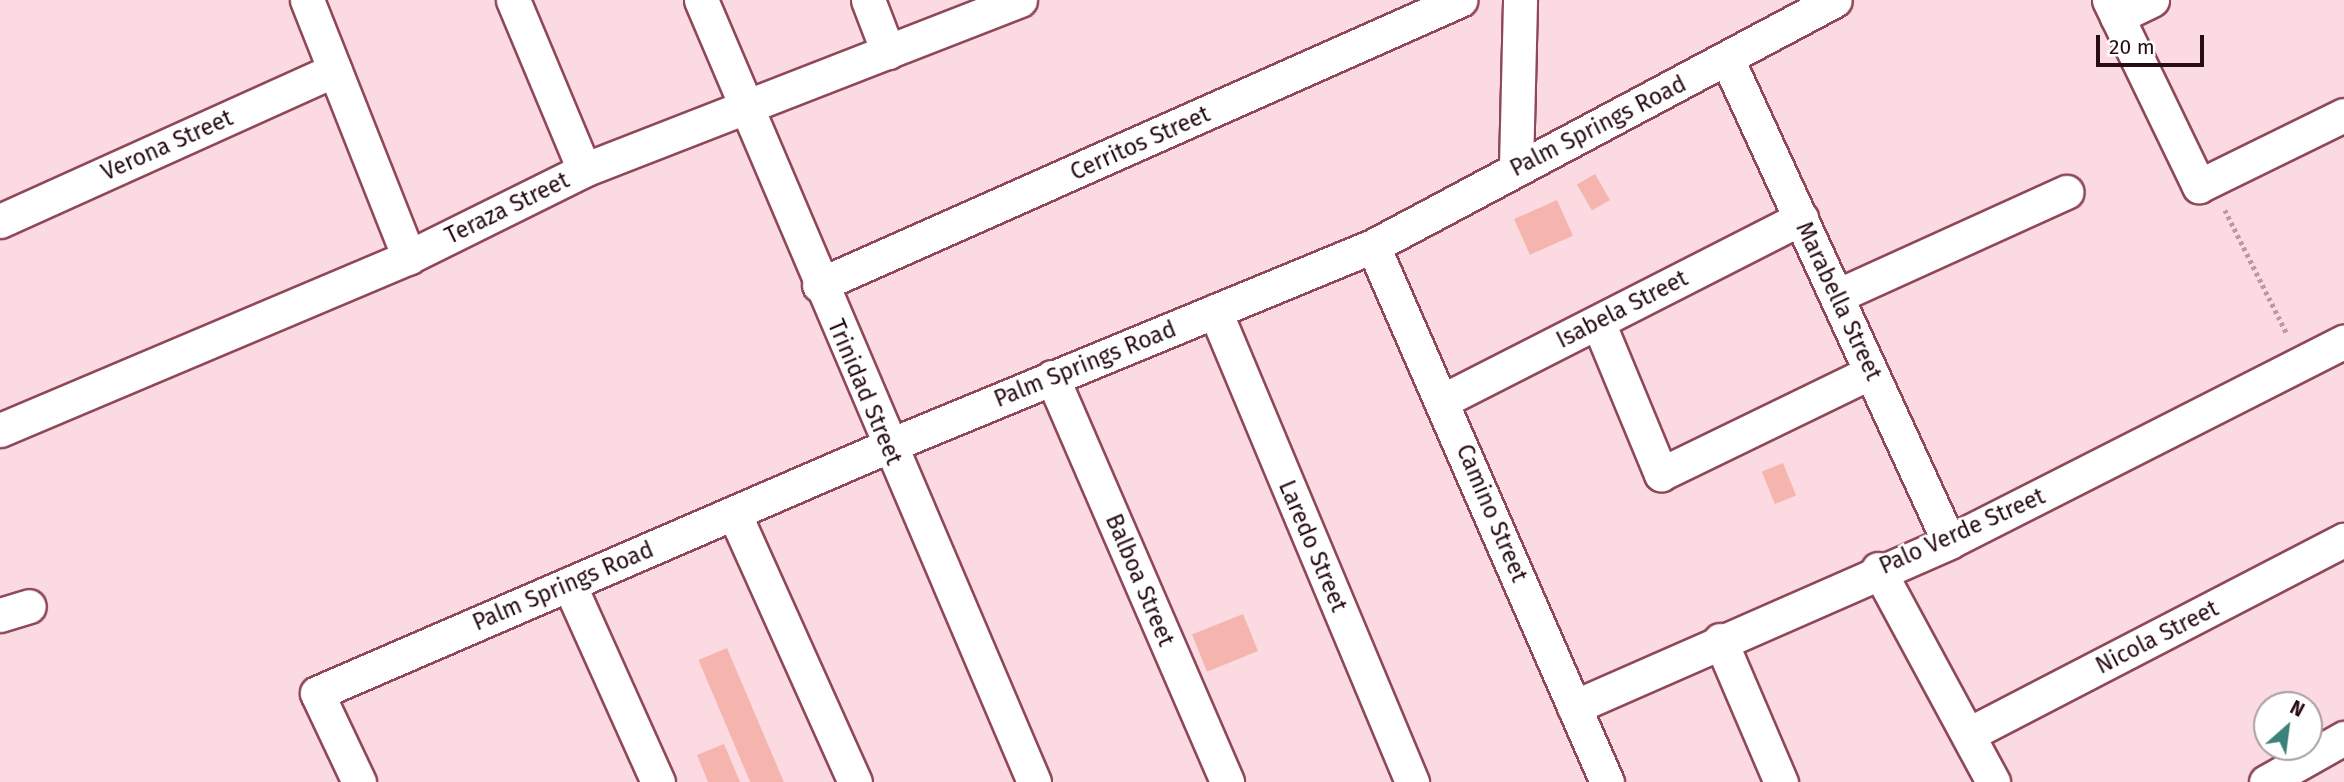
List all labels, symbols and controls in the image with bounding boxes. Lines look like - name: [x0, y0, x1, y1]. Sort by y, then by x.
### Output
- scale bar: [2099, 21, 2208, 65]
- text: 20 m: [2109, 34, 2155, 60]
- street label: Palm Springs Road: [1505, 70, 1691, 182]
- street label: Cerritos Street: [1066, 100, 1214, 186]
- street label: Verona Street: [97, 104, 237, 186]
- street label: Teraza Street: [441, 166, 573, 250]
- street label: Marabella Street: [1790, 217, 1888, 385]
- street label: Isabela Street: [1552, 264, 1692, 354]
- street label: Trinidad Street: [822, 315, 908, 469]
- street label: Palm Springs Road: [990, 315, 1180, 413]
- street label: Camino Street: [1451, 440, 1533, 586]
- street label: Laredo Street: [1273, 476, 1353, 616]
- street label: Palo Verde Street: [1875, 482, 2049, 580]
- street label: Balboa Street: [1100, 510, 1180, 650]
- street label: Palm Springs Road: [468, 535, 658, 637]
- street label: Nicola Street: [2091, 594, 2223, 680]
- north arrow: [2253, 691, 2323, 761]
- text: N: [2286, 696, 2308, 722]

